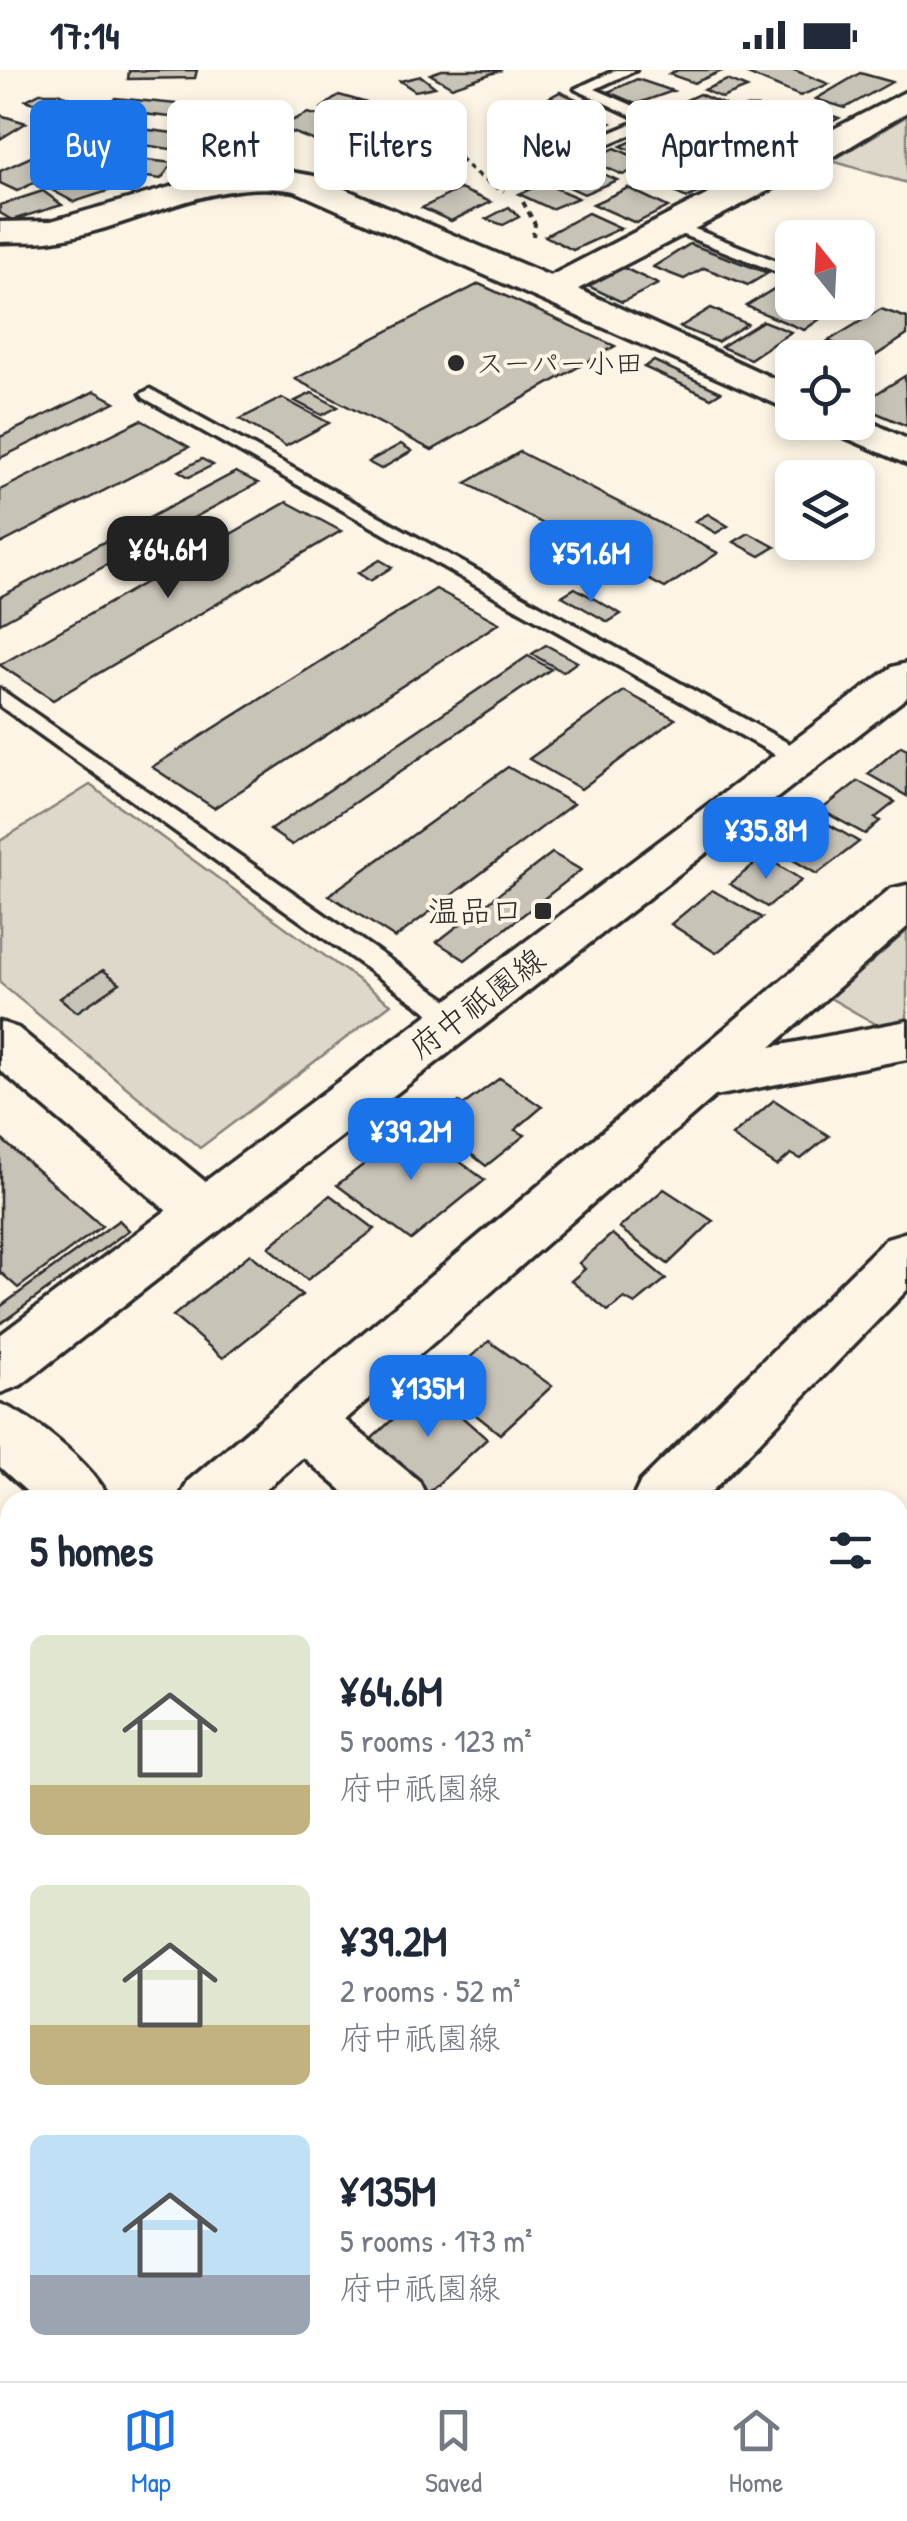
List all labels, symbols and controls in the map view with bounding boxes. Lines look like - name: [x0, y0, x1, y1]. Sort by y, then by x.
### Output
- text: 17:14: [50, 9, 119, 61]
- chip: Buy: [30, 100, 147, 190]
- chip: Rent: [167, 100, 294, 190]
- chip: Filters: [314, 100, 467, 190]
- chip: New: [487, 100, 606, 190]
- chip: Apartment: [626, 100, 833, 190]
- north arrow: [775, 220, 875, 320]
- map controls: [775, 220, 875, 560]
- button: locate: [775, 340, 875, 440]
- place label: スーパー小田: [476, 344, 643, 382]
- marker: スーパー小田: [445, 352, 467, 374]
- button: layers: [775, 460, 875, 560]
- pin: ¥64.6M: [87, 516, 249, 601]
- pin: ¥51.6M: [510, 520, 672, 605]
- text: ¥64.6M: [129, 527, 207, 570]
- text: ¥51.6M: [552, 531, 630, 574]
- pin: ¥35.8M: [685, 797, 847, 882]
- text: ¥35.8M: [725, 808, 807, 851]
- place label: 温品口: [427, 889, 523, 932]
- marker: 温品口: [532, 900, 554, 922]
- street label: 府中祇園線: [400, 937, 554, 1068]
- pin: ¥39.2M: [330, 1098, 492, 1183]
- text: ¥39.2M: [370, 1109, 452, 1152]
- pin: ¥135M: [358, 1355, 498, 1440]
- text: ¥135M: [391, 1366, 465, 1409]
- text: 5 homes: [30, 1522, 153, 1579]
- icon: filters: [823, 1523, 878, 1578]
- text: ¥64.6M: [340, 1662, 443, 1719]
- icon: home: [110, 1675, 230, 1795]
- text: 5 rooms · 123 m²: [340, 1719, 532, 1762]
- text: 府中祇園線: [340, 1766, 500, 1809]
- text: ¥39.2M: [340, 1912, 447, 1969]
- icon: home: [110, 1925, 230, 2045]
- text: 2 rooms · 52 m²: [340, 1969, 521, 2012]
- text: 府中祇園線: [340, 2016, 500, 2059]
- text: ¥135M: [340, 2162, 436, 2219]
- icon: home: [110, 2175, 230, 2295]
- text: 5 rooms · 173 m²: [340, 2219, 532, 2262]
- text: 府中祇園線: [340, 2266, 500, 2309]
- tab: Map: [123, 2403, 178, 2501]
- tab: Saved: [425, 2403, 482, 2501]
- tab: Home: [729, 2403, 784, 2501]

